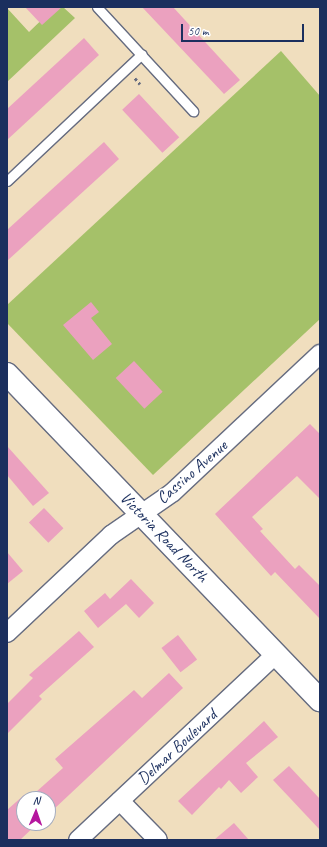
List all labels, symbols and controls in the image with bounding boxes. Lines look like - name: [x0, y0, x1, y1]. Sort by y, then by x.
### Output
- scale bar: [183, 16, 306, 42]
- text: 50 m: [188, 23, 208, 39]
- street label: Cassino Avenue: [152, 436, 232, 508]
- street label: Victoria Road North: [116, 487, 212, 587]
- street label: Delmar Boulevard: [133, 705, 221, 789]
- north arrow: [16, 791, 56, 831]
- text: N: [33, 793, 40, 807]

